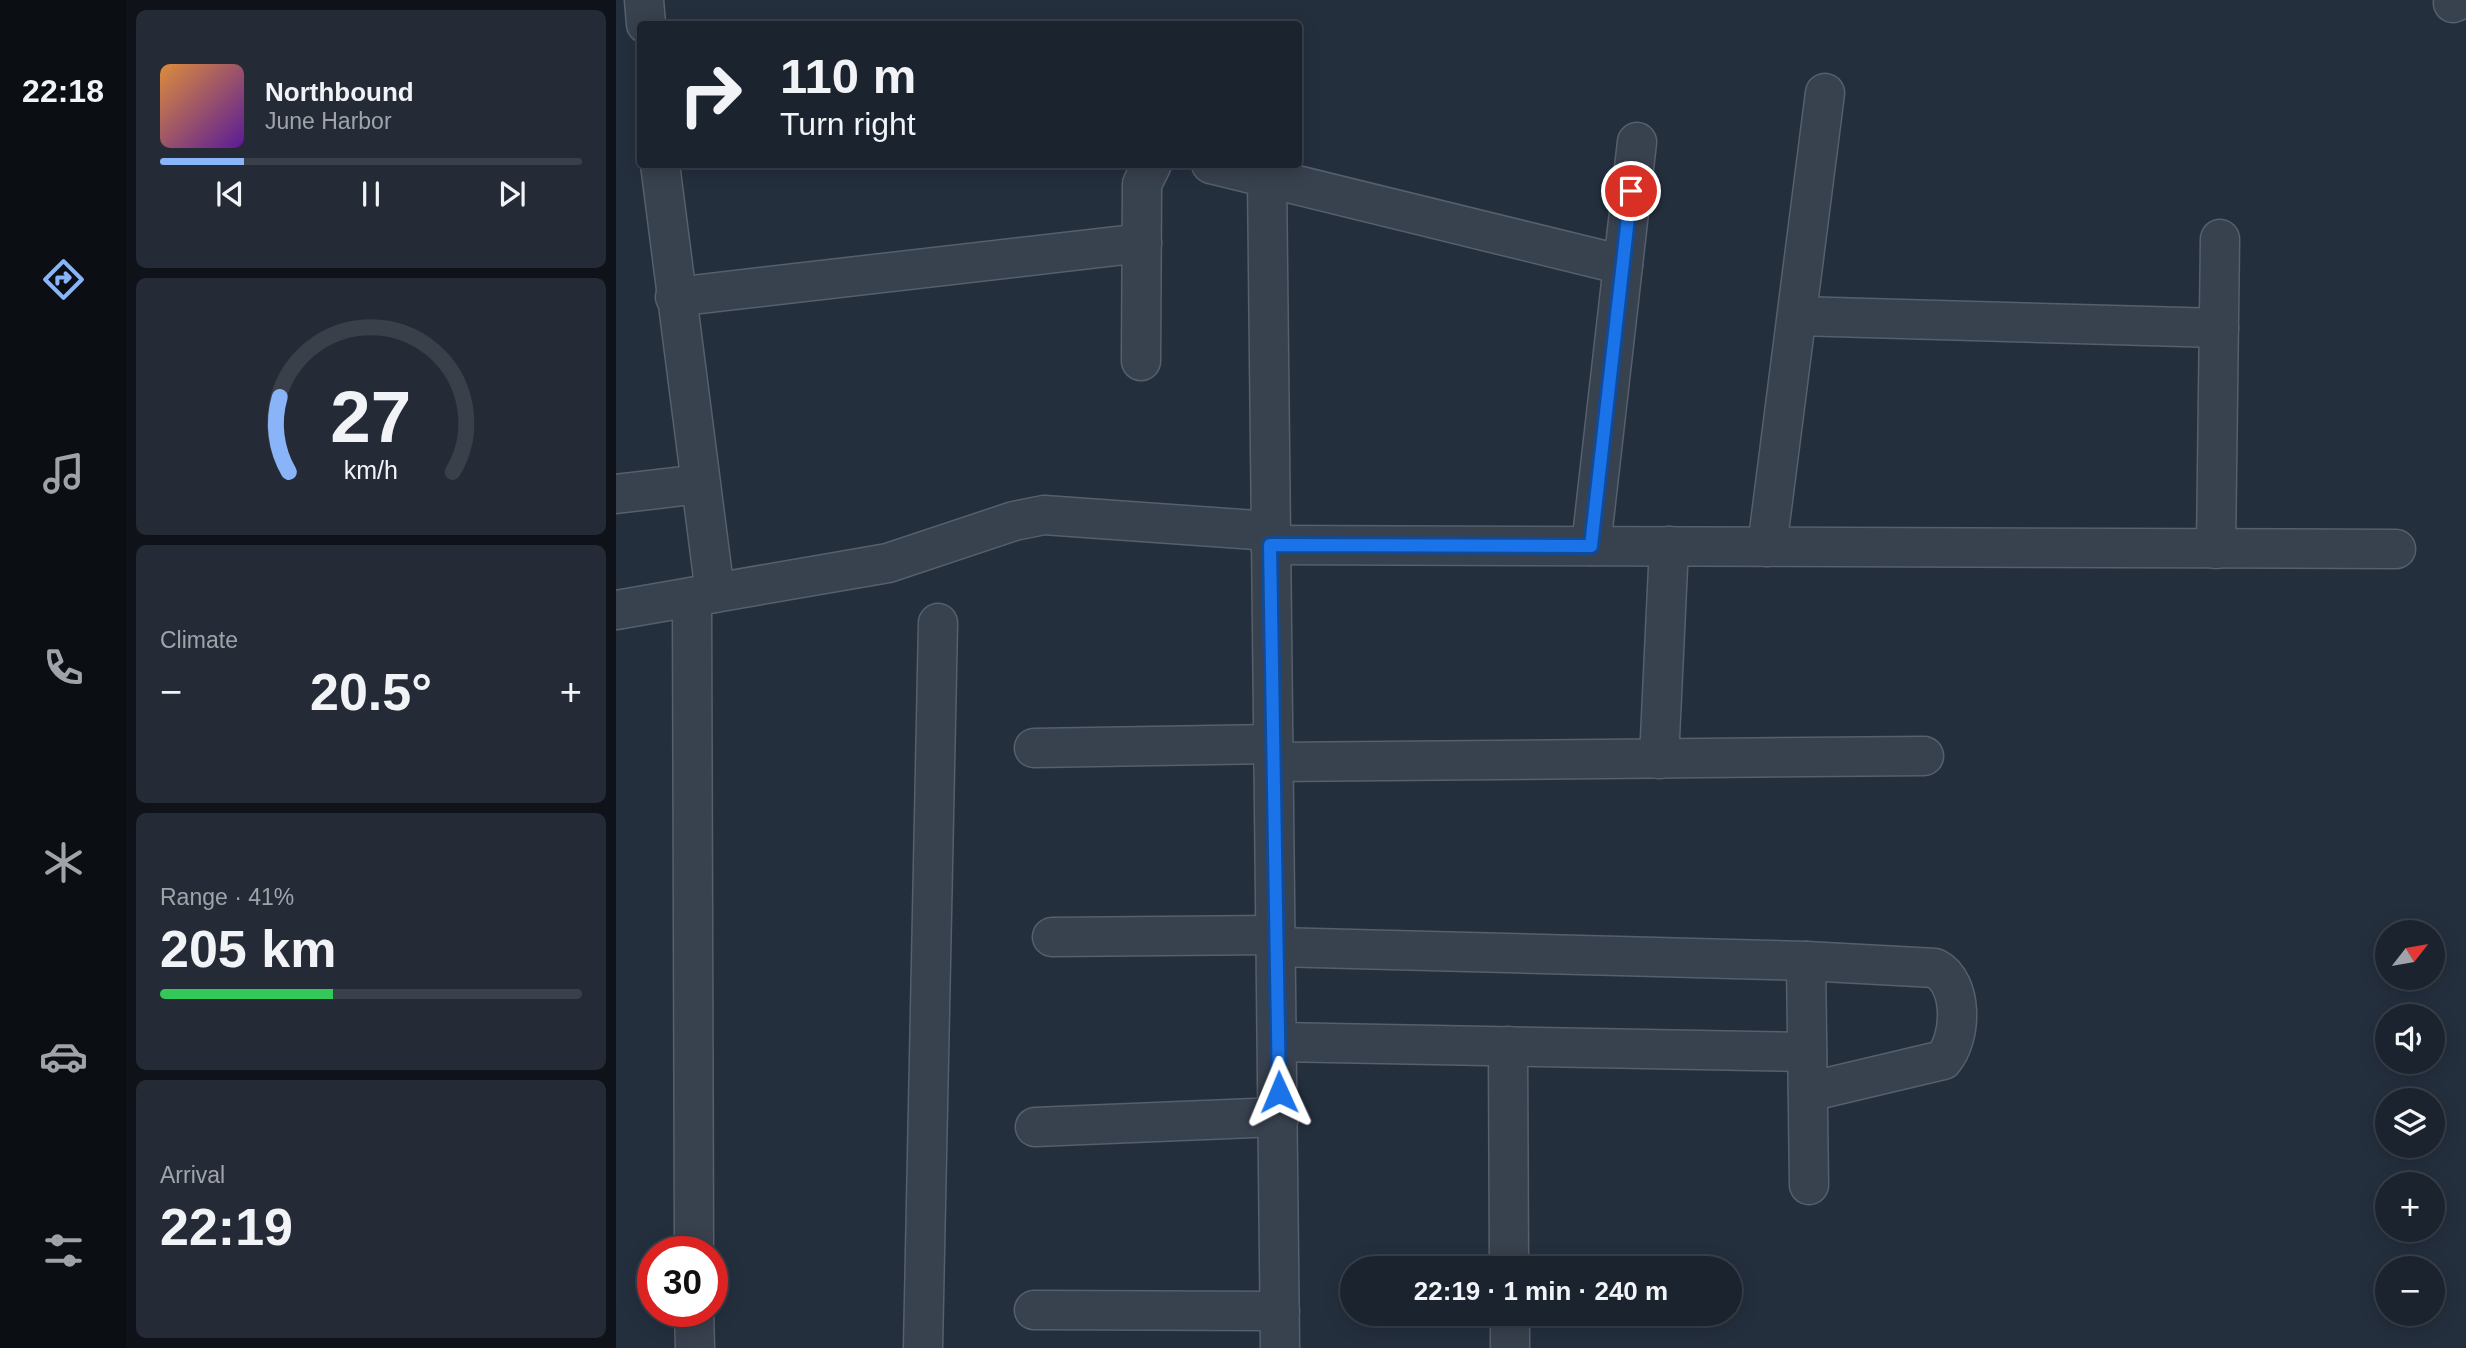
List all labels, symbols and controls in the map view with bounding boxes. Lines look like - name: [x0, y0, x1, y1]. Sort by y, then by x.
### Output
- icon: right: [665, 49, 756, 140]
- text: 110 m: [780, 49, 916, 103]
- text: 22:18: [22, 73, 104, 109]
- text: Northbound: [265, 77, 414, 107]
- text: Turn right: [780, 106, 916, 142]
- text: June Harbor: [265, 108, 392, 134]
- pin: [1601, 161, 1661, 221]
- icon: arrive: [1612, 172, 1650, 210]
- icon: previous: [211, 175, 249, 213]
- icon: pause: [352, 175, 390, 213]
- icon: next: [493, 175, 531, 213]
- icon: directions: [39, 255, 88, 304]
- text: 27: [331, 377, 411, 458]
- icon: music: [39, 449, 88, 498]
- text: km/h: [344, 456, 398, 484]
- text: Climate: [160, 627, 238, 653]
- icon: phone: [39, 643, 88, 692]
- text: 20.5°: [310, 663, 432, 721]
- text: −: [160, 671, 182, 713]
- text: +: [560, 671, 582, 713]
- icon: climate: [39, 838, 88, 887]
- text: Range · 41%: [160, 884, 294, 910]
- text: 205 km: [160, 920, 336, 978]
- north arrow: [2375, 920, 2445, 990]
- map controls: [2375, 920, 2445, 1326]
- button: sound: [2375, 1004, 2445, 1074]
- icon: car: [39, 1032, 88, 1081]
- position arrow: [1242, 1055, 1316, 1129]
- button: layers: [2375, 1088, 2445, 1158]
- text: Arrival: [160, 1162, 225, 1188]
- button: +: [2375, 1172, 2445, 1242]
- text: 22:19: [160, 1198, 293, 1256]
- icon: filters: [39, 1226, 88, 1275]
- speed limit sign: 30: [637, 1236, 728, 1327]
- button: −: [2375, 1256, 2445, 1326]
- text: 22:19 · 1 min · 240 m: [1414, 1276, 1668, 1306]

